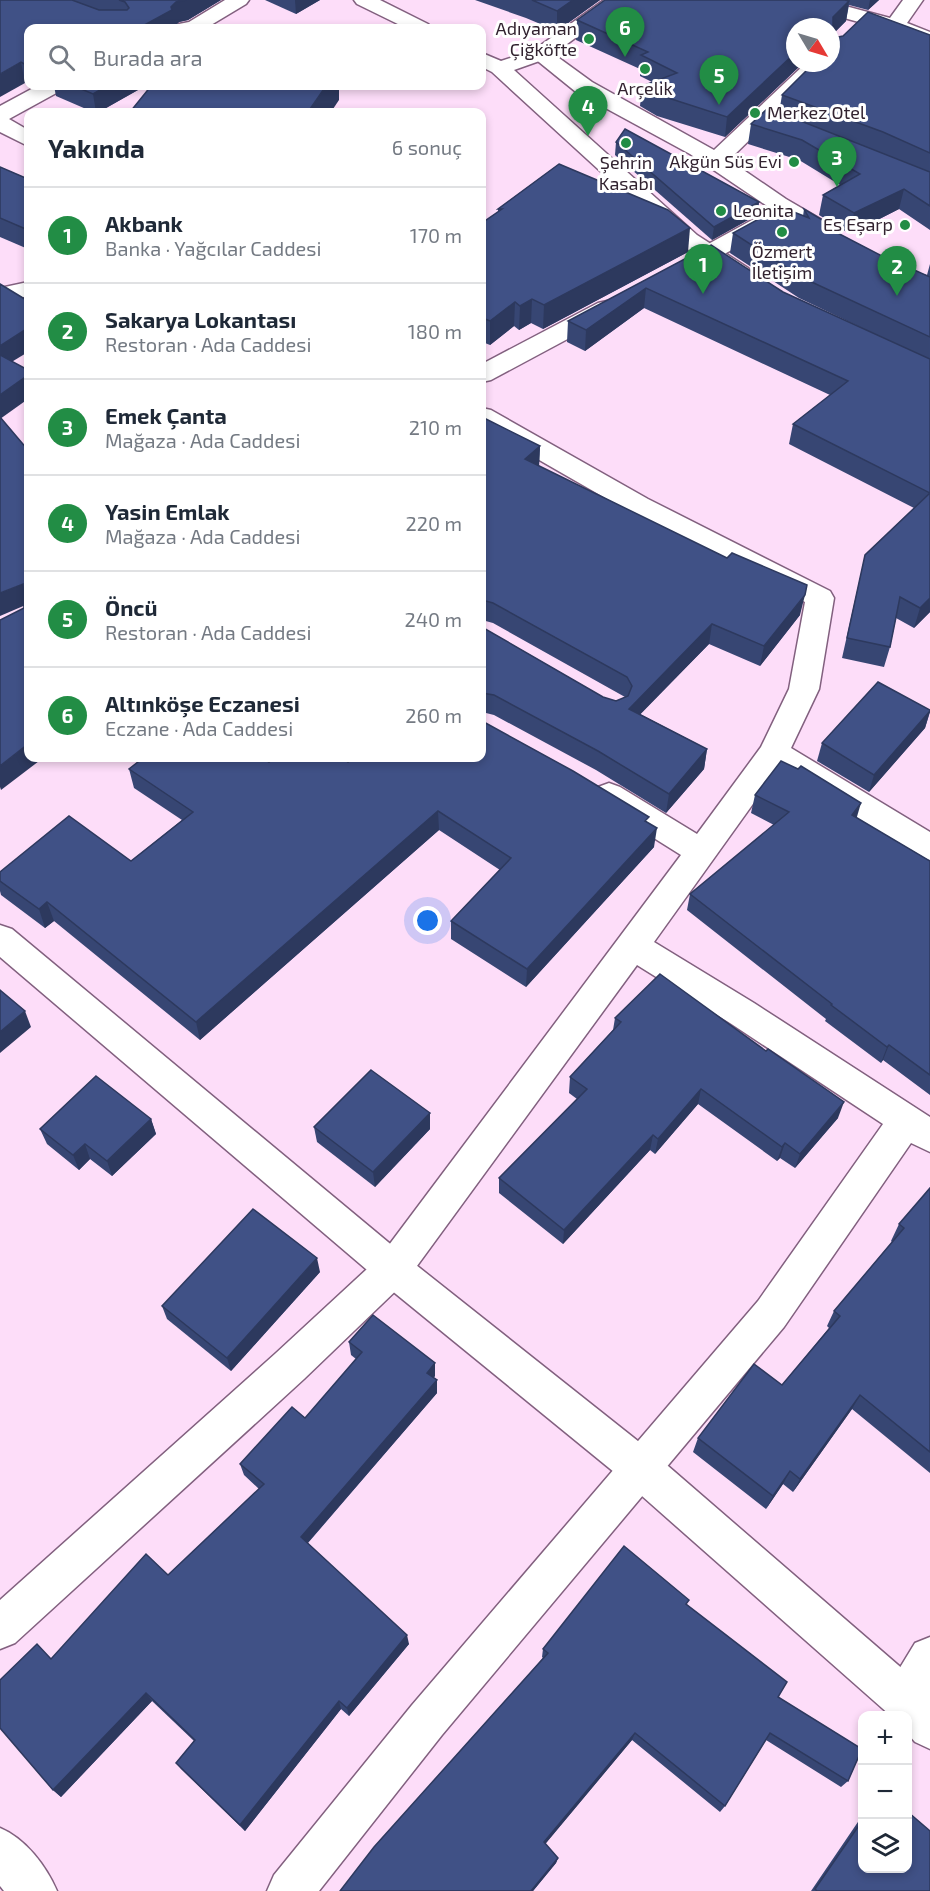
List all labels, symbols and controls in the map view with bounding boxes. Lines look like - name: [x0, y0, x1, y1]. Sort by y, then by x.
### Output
- pin: 6: [606, 8, 644, 57]
- place label: Adıyaman Çiğköfte: [496, 17, 577, 61]
- north arrow: [786, 18, 840, 72]
- search box: [24, 24, 486, 90]
- marker: Adıyaman Çiğköfte: [582, 32, 596, 46]
- icon: search: [45, 41, 78, 74]
- text: Burada ara: [93, 44, 203, 70]
- pin: 5: [700, 56, 738, 105]
- marker: Arçelik: [638, 62, 652, 76]
- place label: Arçelik: [617, 77, 673, 100]
- pin: 4: [568, 86, 608, 136]
- place label: Merkez Otel: [767, 101, 866, 123]
- marker: Merkez Otel: [748, 106, 762, 120]
- text: Yakında: [48, 132, 145, 163]
- text: 6 sonuç: [392, 135, 462, 159]
- marker: Şehrin Kasabı: [619, 136, 633, 150]
- pin: 3: [818, 138, 856, 187]
- place label: Akgün Süs Evi: [669, 150, 782, 172]
- place label: Şehrin Kasabı: [599, 151, 653, 194]
- marker: Akgün Süs Evi: [787, 155, 801, 169]
- place label: Leonita: [733, 199, 794, 221]
- marker: Leonita: [714, 204, 728, 218]
- text: Akbank: [105, 210, 183, 236]
- place label: Es Eşarp: [823, 213, 893, 236]
- marker: Es Eşarp: [898, 218, 912, 232]
- text: 1: [63, 223, 72, 247]
- text: 170 m: [410, 223, 462, 247]
- marker: Özmert İletişim: [775, 225, 789, 239]
- text: Banka · Yağcılar Caddesi: [105, 236, 322, 260]
- place label: Özmert İletişim: [752, 240, 812, 284]
- pin: 1: [684, 244, 722, 294]
- pin: 2: [878, 246, 916, 296]
- text: Sakarya Lokantası: [105, 306, 296, 332]
- text: 2: [62, 319, 73, 343]
- text: 180 m: [408, 319, 462, 343]
- text: Restoran · Ada Caddesi: [105, 332, 311, 356]
- text: Emek Çanta: [105, 402, 227, 428]
- text: 3: [62, 415, 73, 439]
- text: 210 m: [409, 415, 462, 439]
- text: Mağaza · Ada Caddesi: [105, 428, 300, 452]
- text: Yasin Emlak: [105, 498, 230, 524]
- text: 4: [61, 511, 74, 535]
- text: 220 m: [405, 511, 462, 535]
- text: Mağaza · Ada Caddesi: [105, 524, 300, 548]
- text: Öncü: [105, 594, 158, 620]
- text: 5: [62, 607, 73, 631]
- text: 240 m: [404, 607, 462, 631]
- text: Restoran · Ada Caddesi: [105, 620, 311, 644]
- text: Altınköşe Eczanesi: [105, 690, 300, 716]
- text: 6: [62, 703, 73, 727]
- text: 260 m: [405, 703, 462, 727]
- text: Eczane · Ada Caddesi: [105, 716, 293, 740]
- your location: [413, 906, 442, 935]
- map controls: [858, 1711, 912, 1873]
- button: +: [858, 1711, 912, 1765]
- button: −: [858, 1765, 912, 1819]
- button: layers: [858, 1819, 912, 1873]

